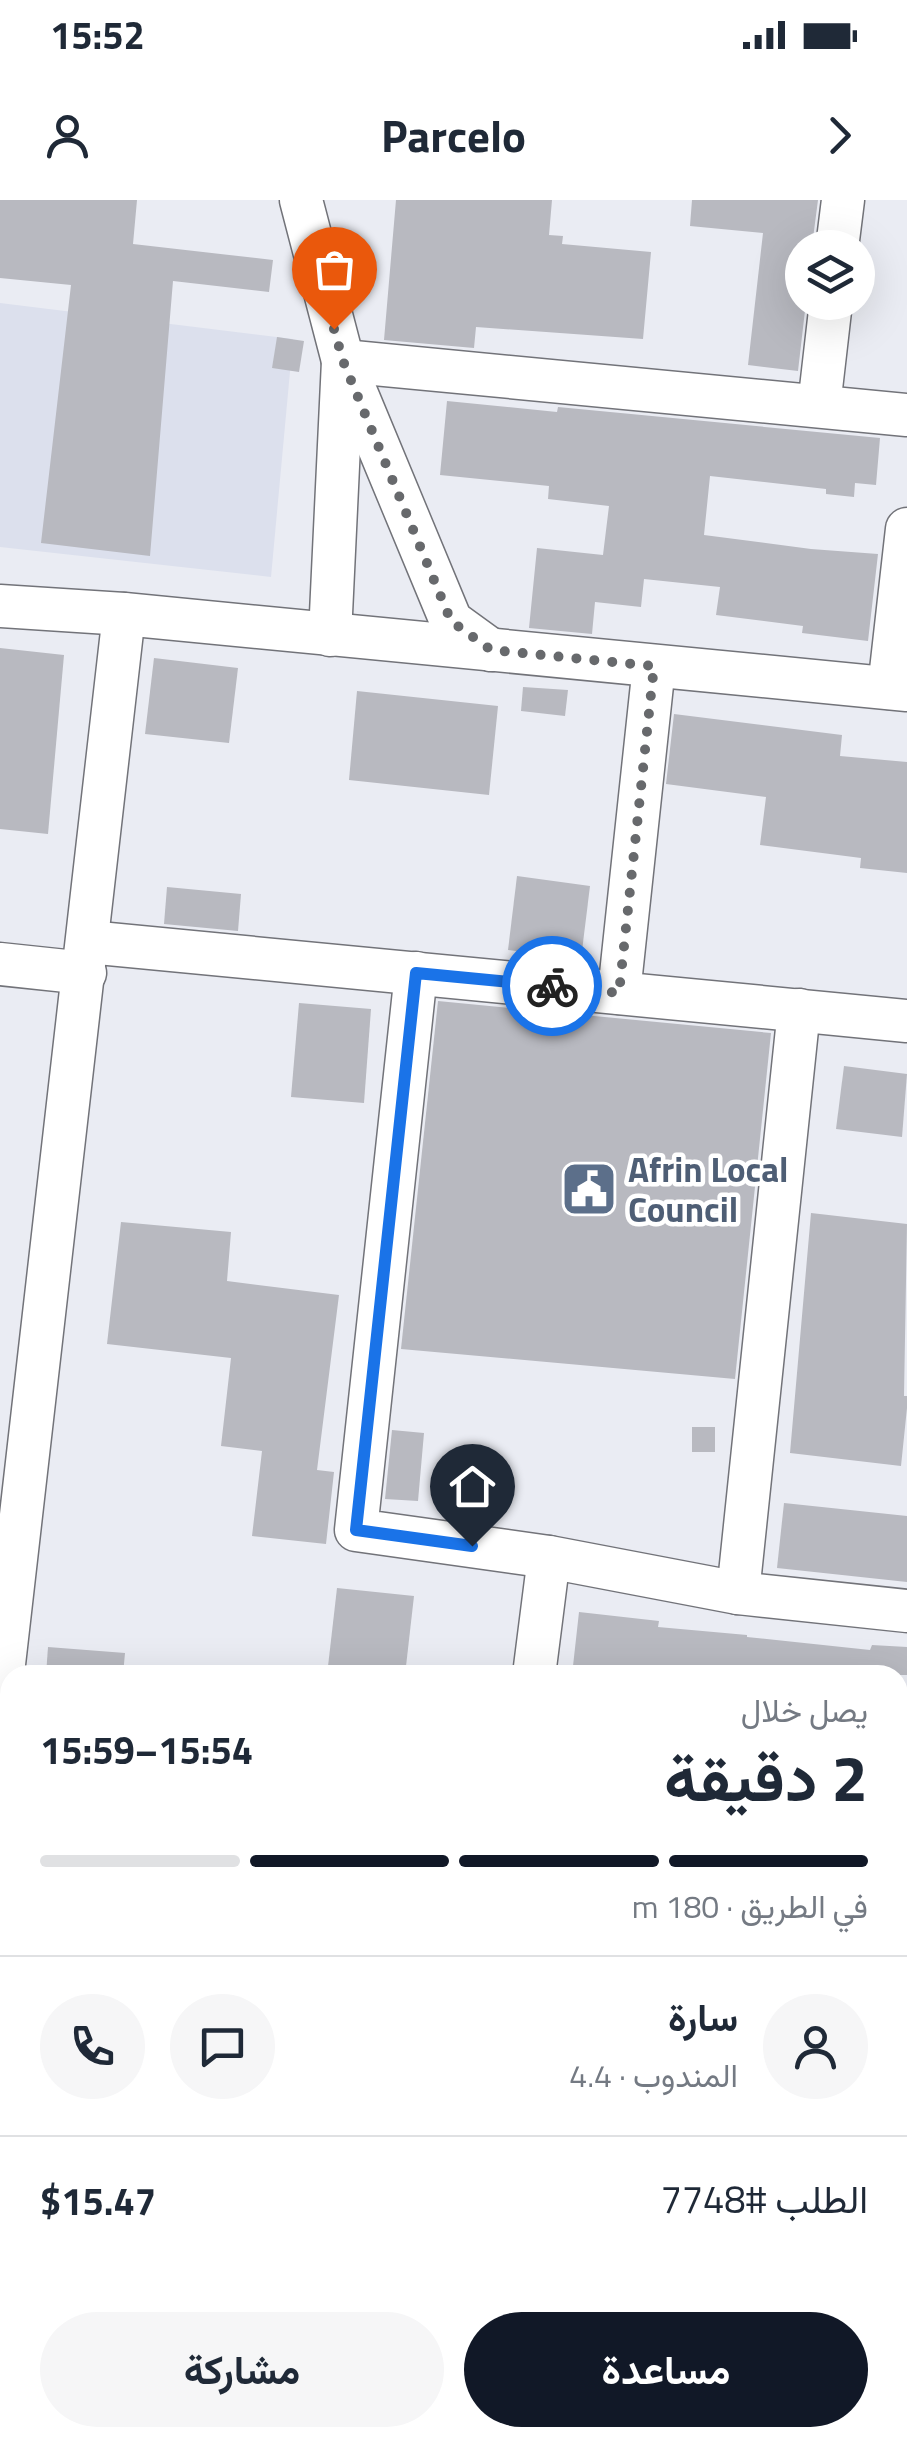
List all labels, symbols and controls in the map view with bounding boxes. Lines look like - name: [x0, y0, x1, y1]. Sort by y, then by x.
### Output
- text: 15:52: [50, 6, 145, 64]
- text: Parcelo: [381, 101, 526, 169]
- icon: person: [40, 108, 95, 163]
- icon: forward: [812, 108, 867, 163]
- pin: [292, 227, 377, 330]
- map controls: [785, 230, 875, 320]
- button: layers: [785, 230, 875, 320]
- icon: bag: [307, 242, 362, 297]
- courier: [502, 936, 602, 1036]
- icon: bike: [525, 959, 580, 1014]
- place label: Afrin Local Council: [628, 1142, 788, 1236]
- public building icon: Afrin Local Council: [559, 1159, 619, 1219]
- pin: [430, 1444, 515, 1547]
- icon: home: [445, 1459, 500, 1514]
- text: يصل خلال: [741, 1686, 868, 1734]
- text: 15:54–15:59: [40, 1721, 253, 1779]
- text: 2 دقيقة: [664, 1727, 868, 1826]
- text: في الطريق · 180 m: [632, 1882, 868, 1930]
- text: سارة: [668, 1988, 738, 2046]
- button: phone: [40, 1994, 145, 2099]
- button: chat: [170, 1994, 275, 2099]
- button: person: [763, 1994, 868, 2099]
- text: المندوب · 4.4: [569, 2051, 738, 2099]
- text: الطلب #7748: [660, 2170, 868, 2228]
- text: $15.47: [40, 2172, 156, 2230]
- button: مشاركة: [40, 2312, 444, 2427]
- button: مساعدة: [464, 2312, 868, 2427]

